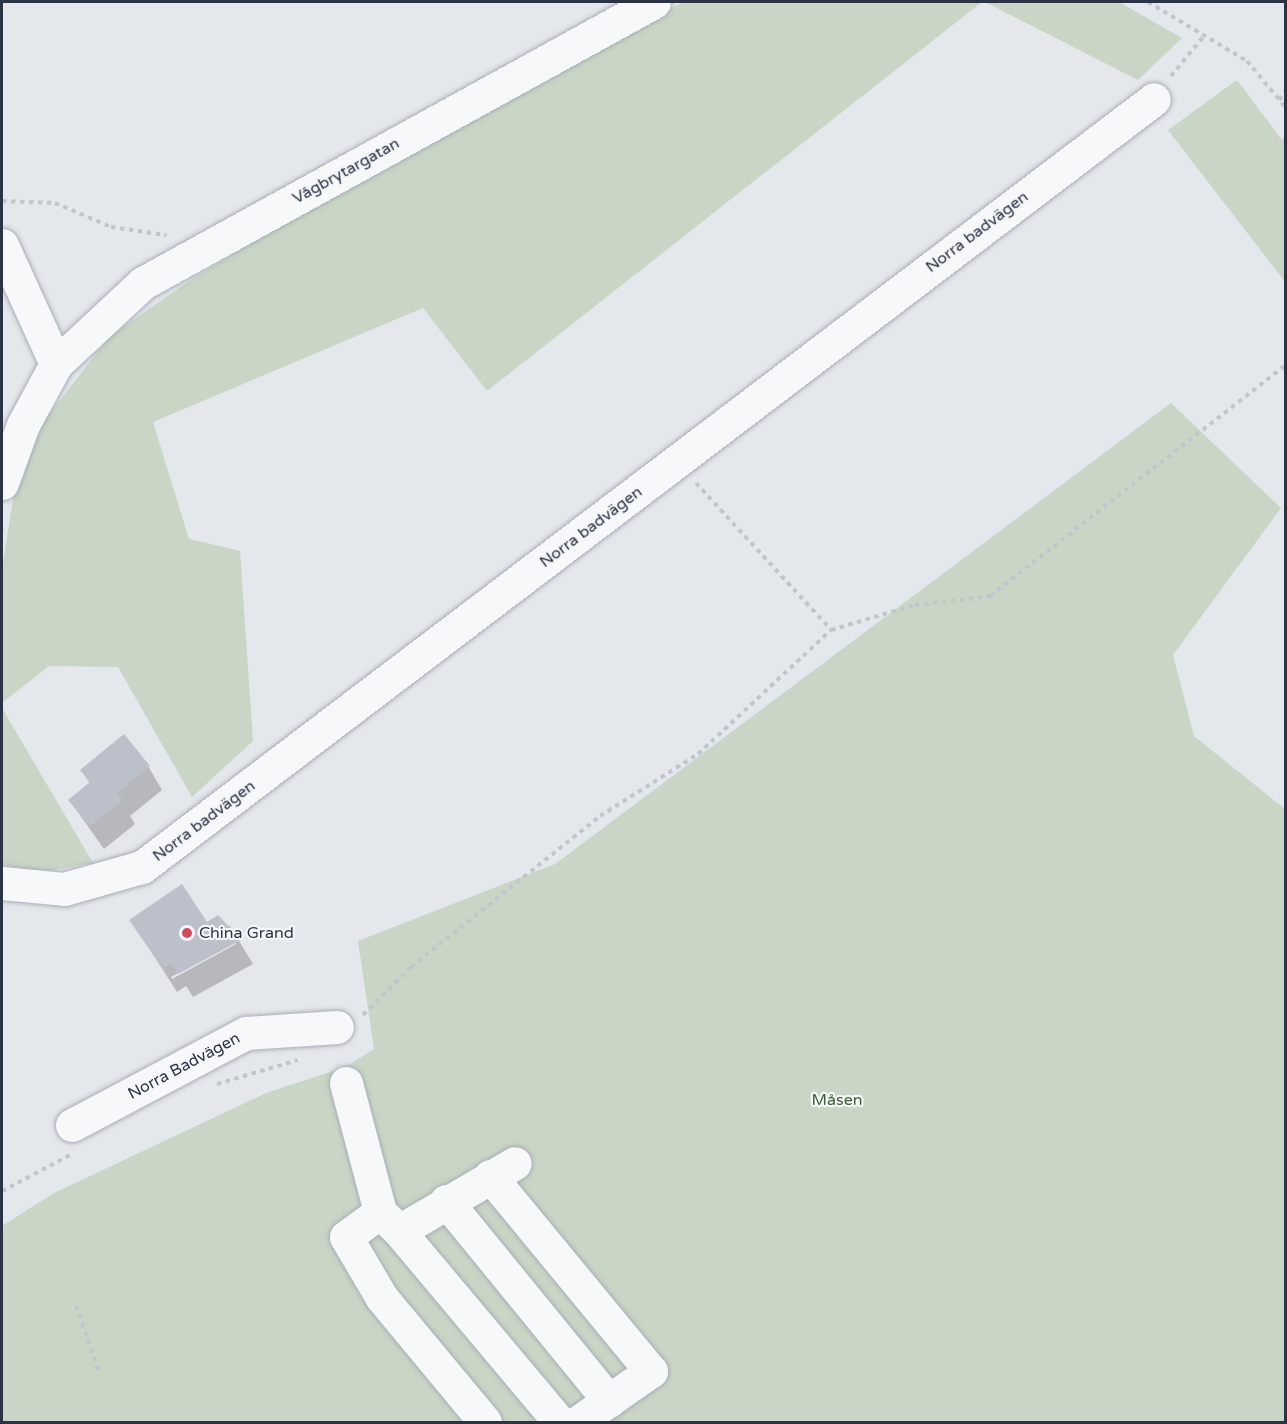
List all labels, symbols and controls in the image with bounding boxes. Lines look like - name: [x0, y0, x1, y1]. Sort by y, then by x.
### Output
- street label: Vågbrytargatan: [289, 134, 403, 208]
- street label: Norra badvägen: [922, 187, 1032, 277]
- street label: Norra badvägen: [536, 482, 646, 572]
- street label: Norra badvägen: [149, 776, 259, 866]
- place label: China Grand: [199, 923, 294, 943]
- marker: China Grand: [180, 926, 194, 940]
- street label: Norra Badvägen: [125, 1028, 243, 1104]
- park label: Måsen: [812, 1090, 862, 1110]

